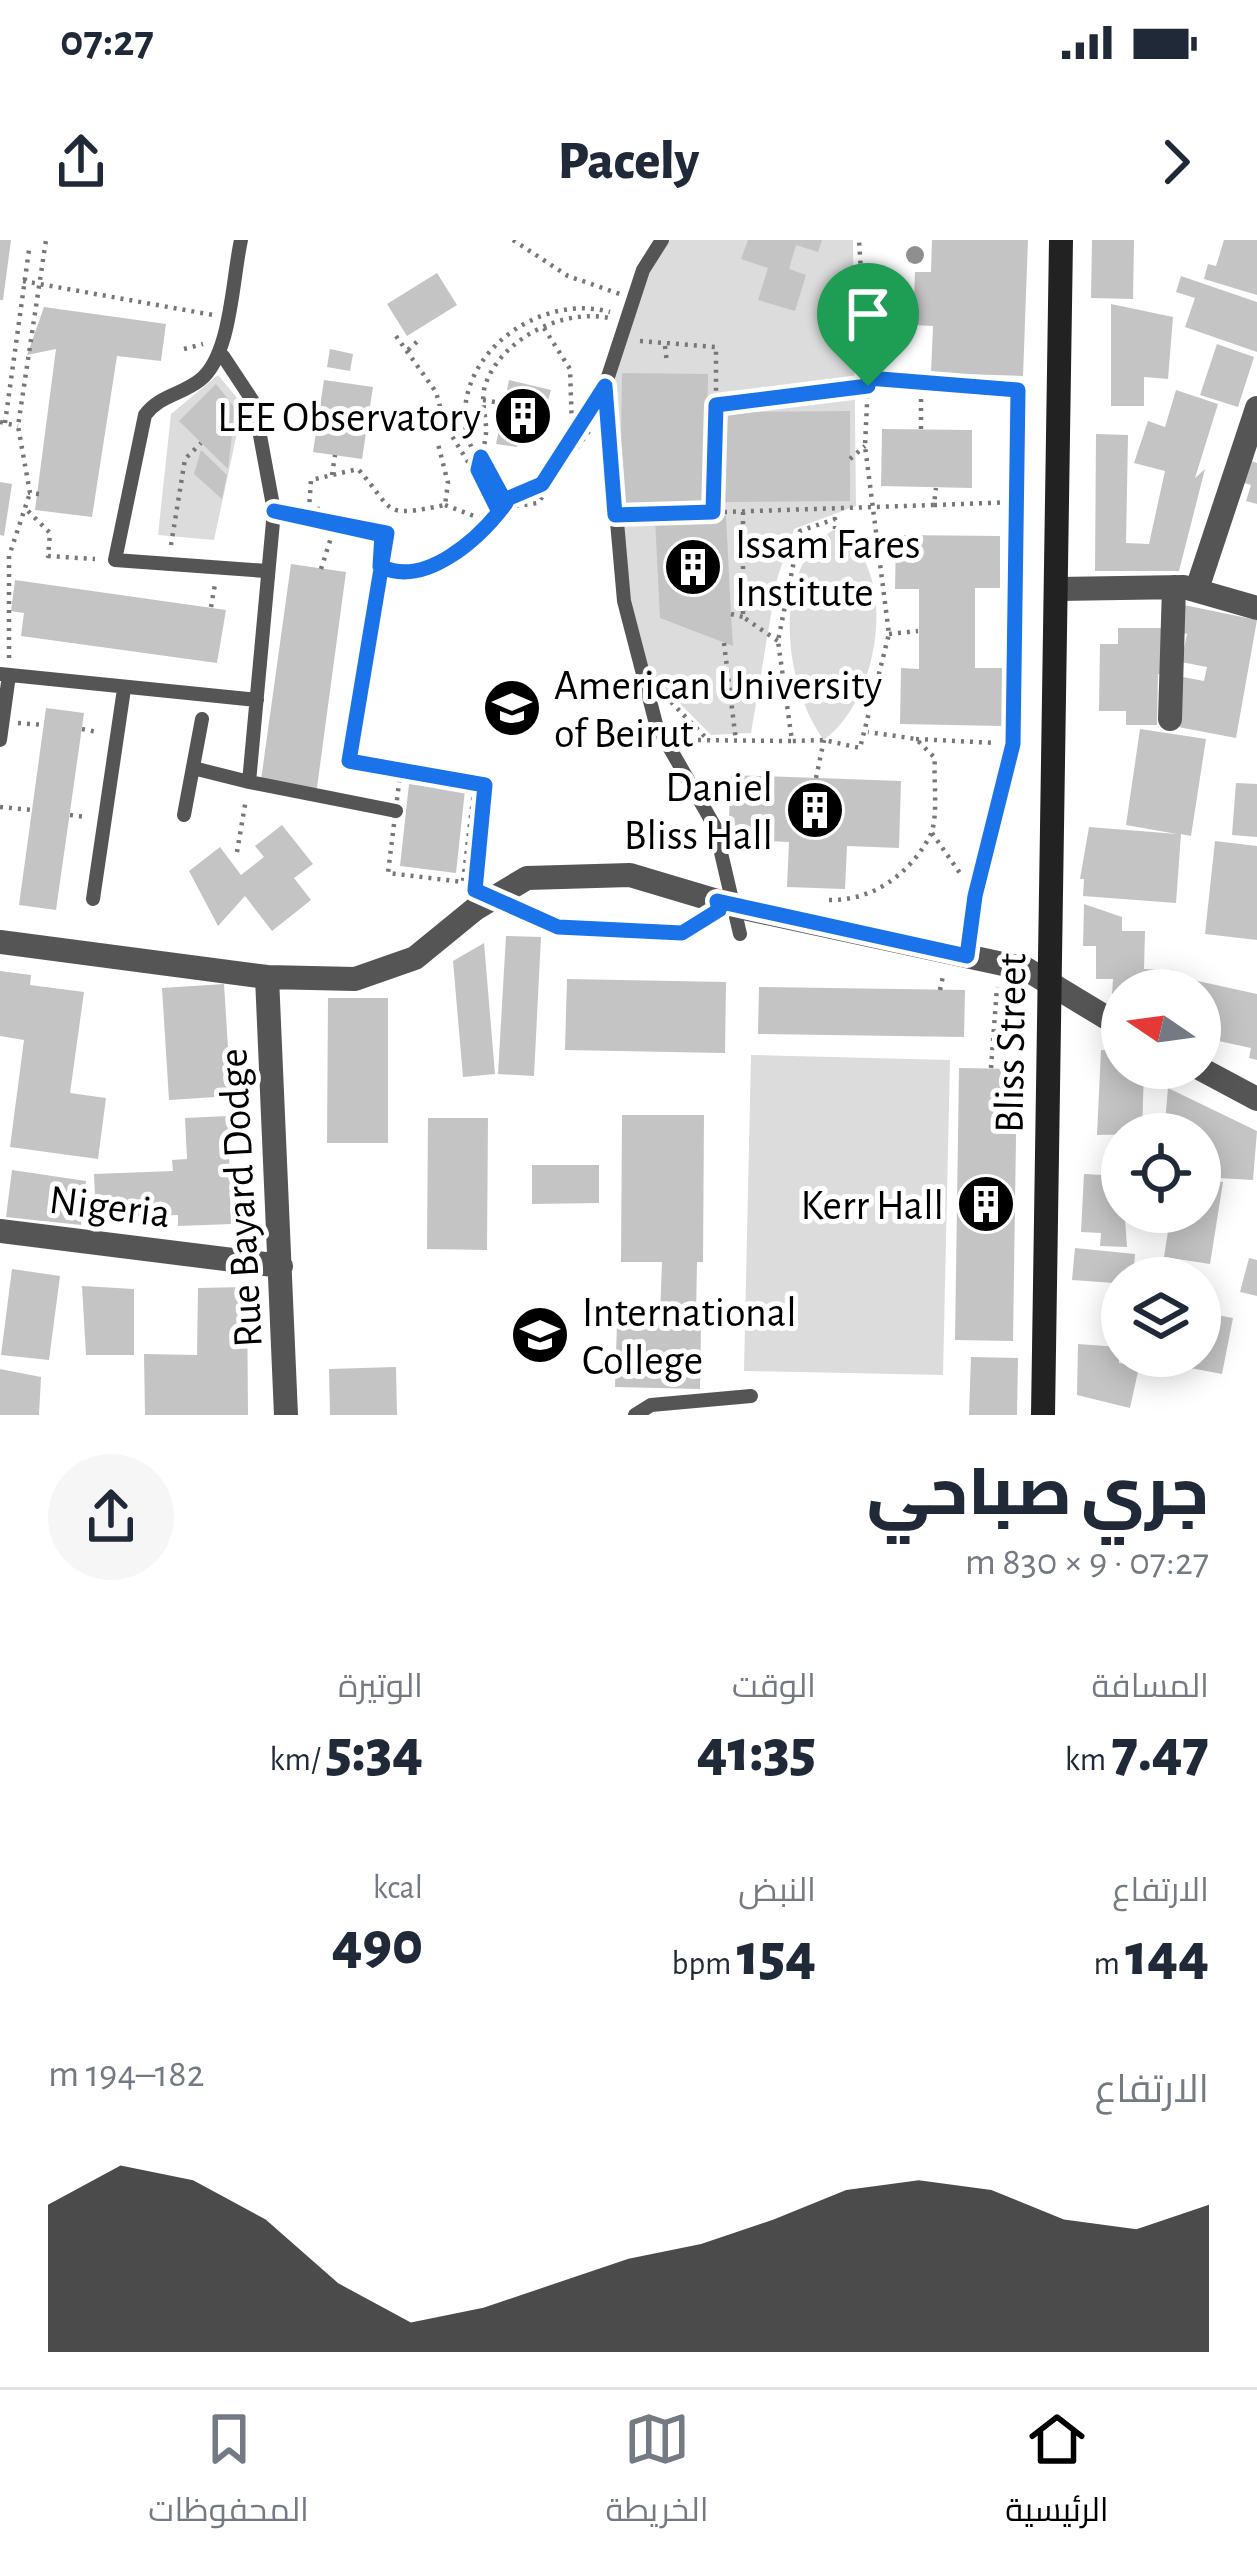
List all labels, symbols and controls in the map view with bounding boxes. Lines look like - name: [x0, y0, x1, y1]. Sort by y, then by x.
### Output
- text: 07:27: [60, 19, 154, 64]
- icon: share: [48, 129, 114, 195]
- icon: forward: [1143, 129, 1209, 195]
- text: Pacely: [558, 135, 699, 189]
- pin: [817, 263, 919, 386]
- icon: arrive: [835, 281, 901, 347]
- building icon: LEE Observatory: [492, 385, 554, 447]
- place label: LEE Observatory: [217, 397, 481, 439]
- place label: Issam Fares Institute: [735, 524, 920, 614]
- building icon: Issam Fares Institute: [662, 536, 724, 598]
- place label: American University of Beirut: [554, 665, 882, 755]
- school or university icon: American University of Beirut: [481, 677, 543, 739]
- place label: Daniel Bliss Hall: [624, 767, 773, 857]
- building icon: Daniel Bliss Hall: [784, 779, 846, 841]
- street label: Bliss Street: [988, 953, 1034, 1133]
- north arrow: [1101, 969, 1221, 1089]
- map controls: [1101, 969, 1221, 1377]
- street label: Rue Bayard Dodge: [212, 1047, 270, 1348]
- button: locate: [1101, 1113, 1221, 1233]
- building icon: Kerr Hall: [955, 1173, 1017, 1235]
- street label: Nigeria: [47, 1179, 173, 1235]
- place label: Kerr Hall: [801, 1185, 944, 1227]
- button: layers: [1101, 1257, 1221, 1377]
- place label: International College: [582, 1292, 797, 1382]
- school or university icon: International College: [509, 1304, 571, 1366]
- button: share: [48, 1454, 174, 1580]
- text: جري صباحي: [867, 1461, 1209, 1527]
- text: 07:27 · 9 × 830 m: [965, 1543, 1209, 1582]
- text: الوتيرة: [338, 1671, 423, 1704]
- text: الوقت: [732, 1671, 816, 1704]
- text: المسافة: [1092, 1671, 1209, 1704]
- text: 5:34: [326, 1722, 423, 1782]
- text: 41:35: [697, 1722, 816, 1782]
- text: 7.47: [1112, 1722, 1209, 1782]
- text: /km: [269, 1744, 326, 1777]
- text: km: [1065, 1744, 1112, 1777]
- text: kcal: [373, 1872, 423, 1905]
- text: النبض: [738, 1875, 816, 1908]
- text: الارتفاع: [1112, 1875, 1209, 1908]
- text: 490: [332, 1915, 423, 1975]
- text: 154: [737, 1926, 816, 1986]
- text: 144: [1125, 1926, 1209, 1986]
- text: bpm: [672, 1948, 737, 1981]
- text: m: [1093, 1948, 1125, 1981]
- text: 182–194 m: [48, 2055, 204, 2094]
- text: الارتفاع: [1095, 2071, 1209, 2110]
- tab: المحفوظات: [148, 2406, 309, 2540]
- tab: الخريطة: [606, 2406, 709, 2540]
- tab: الرئيسية: [1005, 2406, 1109, 2540]

